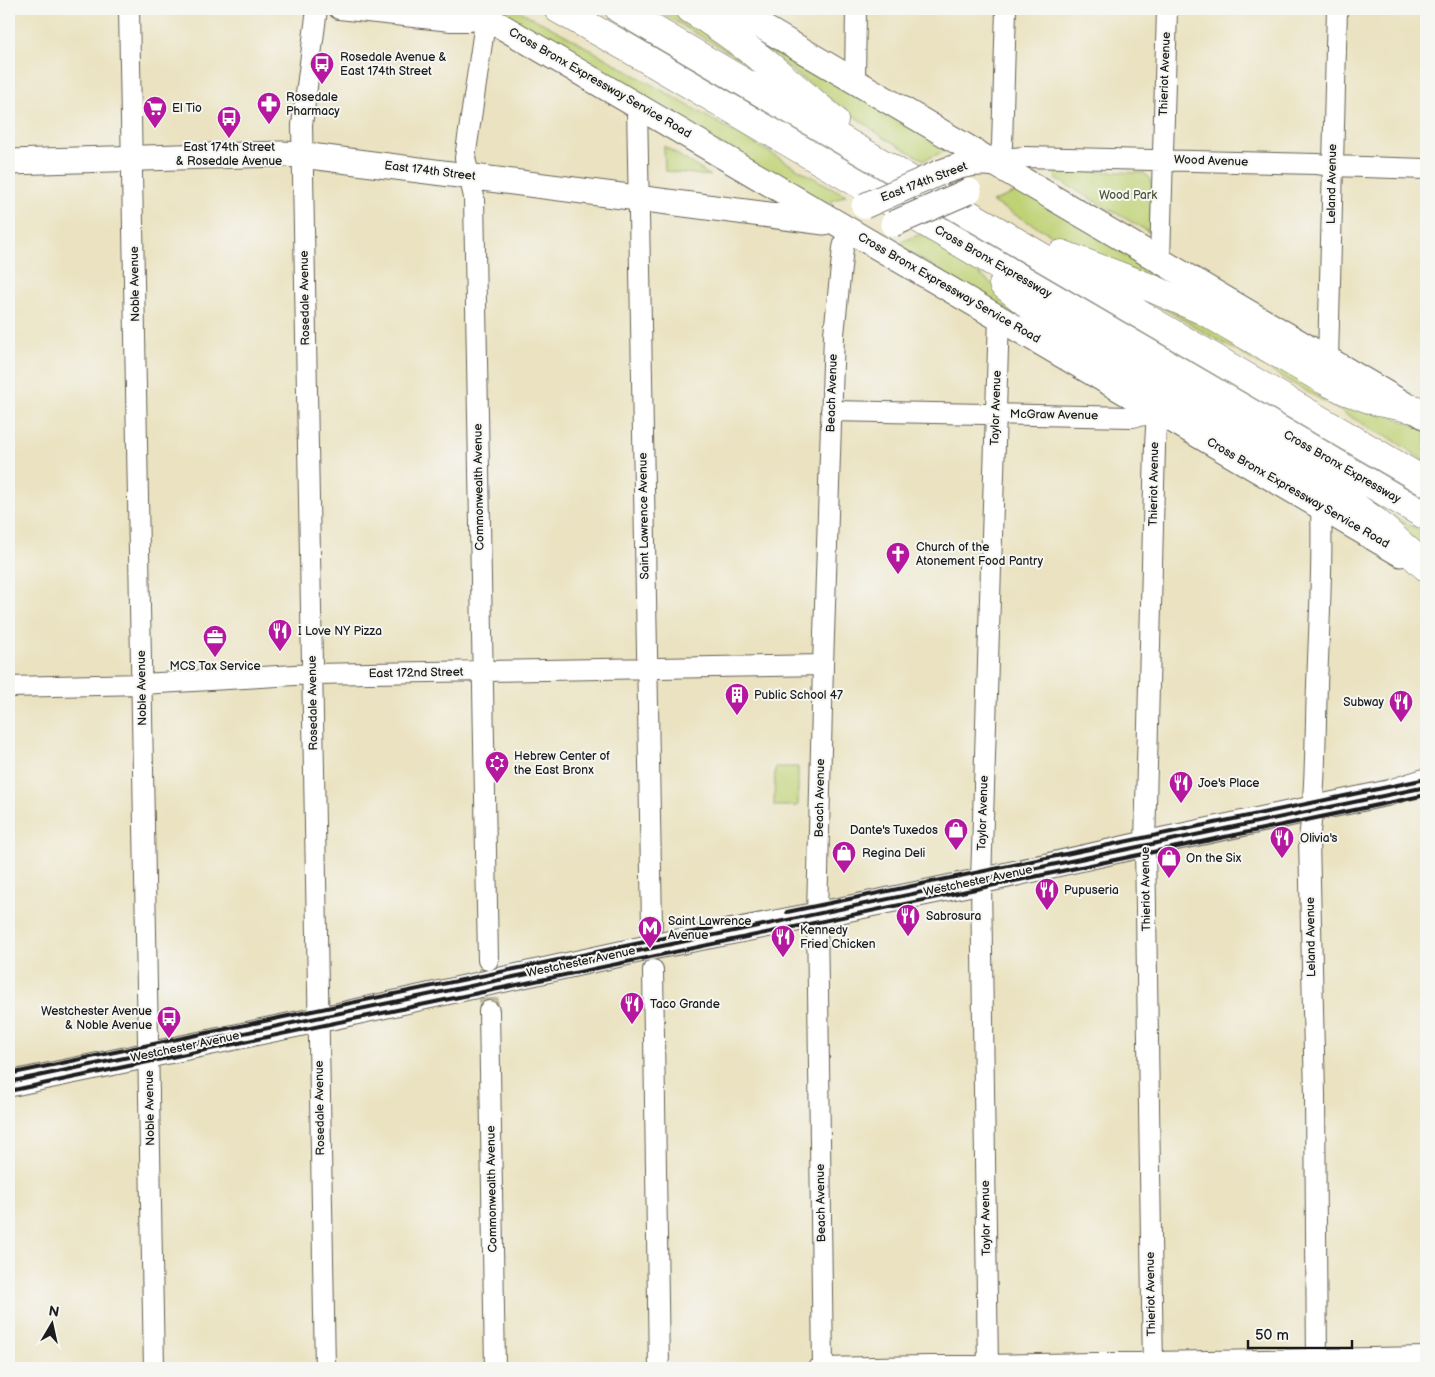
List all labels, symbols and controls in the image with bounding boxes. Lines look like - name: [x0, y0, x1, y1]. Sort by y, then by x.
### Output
- street label: Cross Bronx Expressway Service Road: [506, 24, 694, 142]
- street label: Thieriot Avenue: [1156, 32, 1174, 116]
- place label: Rosedale Avenue & East 174th Street: [340, 50, 447, 79]
- bus stop icon: Rosedale Avenue & East 174th Street: [309, 51, 335, 85]
- place label: Rosedale Pharmacy: [286, 90, 340, 119]
- pharmacy icon: Rosedale Pharmacy: [256, 91, 282, 125]
- supermarket icon: El Tio: [142, 95, 168, 129]
- place label: El Tio: [172, 101, 202, 116]
- bus stop icon: East 174th Street & Rosedale Avenue: [216, 105, 242, 139]
- place label: East 174th Street & Rosedale Avenue: [176, 140, 282, 169]
- street label: Leland Avenue: [1324, 144, 1340, 224]
- street label: Wood Avenue: [1174, 152, 1248, 170]
- street label: East 174th Street: [384, 158, 477, 184]
- street label: East 174th Street: [879, 158, 970, 205]
- park label: Wood Park: [1099, 188, 1157, 203]
- street label: Cross Bronx Expressway: [932, 222, 1055, 302]
- street label: Cross Bronx Expressway Service Road: [855, 229, 1043, 347]
- street label: Noble Avenue: [127, 246, 143, 322]
- street label: Rosedale Avenue: [297, 250, 313, 346]
- street label: Beach Avenue: [823, 353, 841, 433]
- street label: Taylor Avenue: [987, 370, 1005, 446]
- street label: McGraw Avenue: [1010, 407, 1098, 423]
- street label: Commonwealth Avenue: [470, 423, 488, 551]
- street label: Cross Bronx Expressway: [1281, 427, 1404, 507]
- street label: Cross Bronx Expressway Service Road: [1204, 434, 1392, 552]
- street label: Thieriot Avenue: [1146, 442, 1162, 526]
- street label: Saint Lawrence Avenue: [635, 452, 653, 580]
- place label: Church of the Atonement Food Pantry: [916, 540, 1044, 569]
- church icon: Church of the Atonement Food Pantry: [885, 541, 911, 575]
- restaurant icon: I Love NY Pizza: [267, 618, 293, 652]
- office icon: MCS Tax Service: [202, 624, 228, 658]
- place label: I Love NY Pizza: [298, 624, 382, 639]
- street label: Noble Avenue: [134, 650, 150, 726]
- street label: Rosedale Avenue: [305, 655, 321, 751]
- place label: MCS Tax Service: [169, 659, 261, 674]
- street label: East 172nd Street: [368, 665, 464, 681]
- building icon: Public School 47: [724, 682, 750, 716]
- place label: Public School 47: [754, 688, 843, 703]
- restaurant icon: Subway: [1388, 689, 1414, 723]
- place label: Subway: [1343, 695, 1385, 710]
- place label: Hebrew Center of the East Bronx: [514, 749, 610, 778]
- synagogue icon: Hebrew Center of the East Bronx: [484, 750, 510, 784]
- street label: Beach Avenue: [812, 759, 828, 837]
- restaurant icon: Joe's Place: [1168, 770, 1194, 804]
- street label: Taylor Avenue: [974, 775, 992, 851]
- place label: Joe's Place: [1198, 776, 1259, 791]
- shop icon: Dante's Tuxedos: [943, 817, 969, 851]
- place label: Dante's Tuxedos: [850, 823, 938, 838]
- restaurant icon: Olivia's: [1269, 825, 1295, 859]
- place label: Olivia's: [1300, 831, 1337, 846]
- shop icon: Regina Deli: [831, 840, 857, 874]
- shop icon: On the Six: [1156, 845, 1182, 879]
- place label: Regina Deli: [862, 846, 926, 861]
- street label: Thieriot Avenue: [1138, 847, 1154, 931]
- place label: On the Six: [1186, 851, 1242, 866]
- street label: Westchester Avenue: [922, 862, 1034, 900]
- restaurant icon: Pupuseria: [1034, 877, 1060, 911]
- place label: Pupuseria: [1064, 883, 1119, 898]
- street label: Leland Avenue: [1303, 897, 1319, 977]
- restaurant icon: Sabrosura: [895, 903, 921, 937]
- place label: Sabrosura: [926, 909, 981, 924]
- place label: Saint Lawrence Avenue: [668, 914, 751, 943]
- metro station icon: Saint Lawrence Avenue: [637, 915, 663, 949]
- place label: Kennedy Fried Chicken: [800, 923, 876, 952]
- restaurant icon: Kennedy Fried Chicken: [770, 924, 796, 958]
- street label: Westchester Avenue: [525, 943, 637, 981]
- restaurant icon: Taco Grande: [619, 991, 645, 1025]
- place label: Taco Grande: [650, 997, 720, 1012]
- place label: Westchester Avenue & Noble Avenue: [41, 1004, 152, 1033]
- bus stop icon: Westchester Avenue & Noble Avenue: [156, 1005, 182, 1039]
- street label: Westchester Avenue: [129, 1028, 241, 1066]
- street label: Rosedale Avenue: [312, 1060, 328, 1156]
- street label: Noble Avenue: [142, 1070, 158, 1146]
- street label: Commonwealth Avenue: [483, 1125, 501, 1253]
- street label: Beach Avenue: [813, 1164, 829, 1242]
- street label: Taylor Avenue: [978, 1180, 994, 1256]
- street label: Thieriot Avenue: [1143, 1252, 1159, 1336]
- north arrow: [28, 1300, 78, 1350]
- text: N: [47, 1302, 60, 1321]
- scale bar: [1248, 1317, 1351, 1349]
- text: 50 m: [1255, 1326, 1289, 1345]

